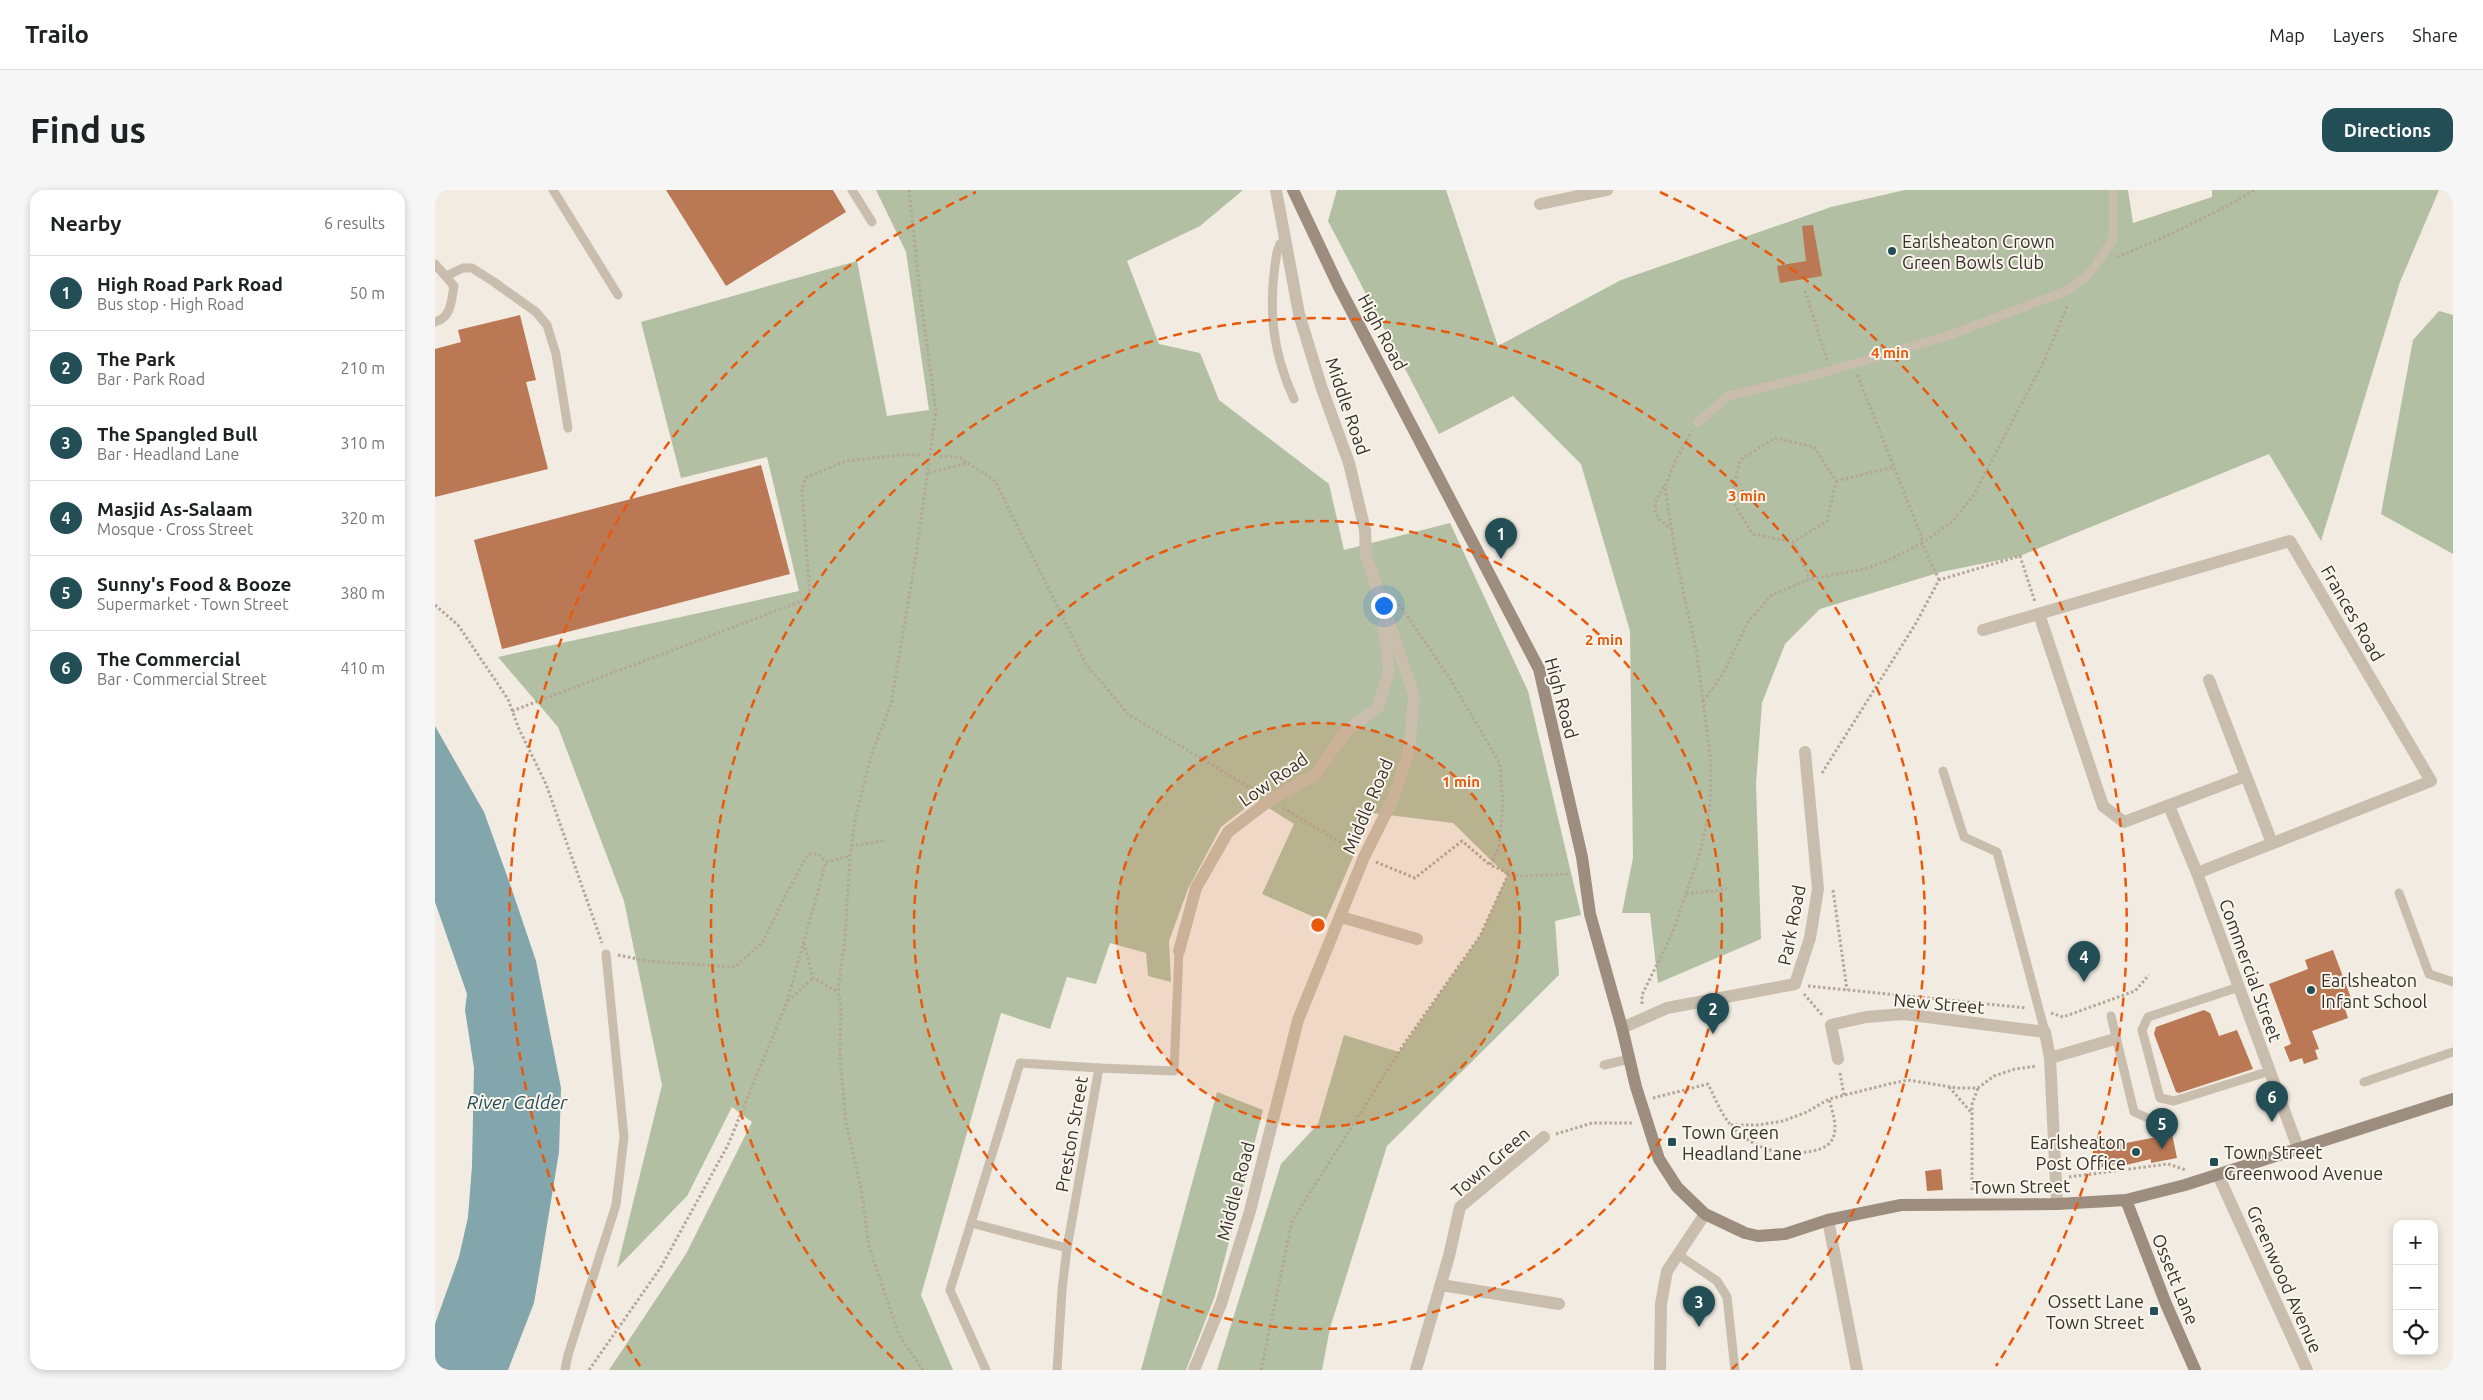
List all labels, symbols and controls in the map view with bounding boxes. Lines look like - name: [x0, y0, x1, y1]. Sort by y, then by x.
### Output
- text: Trailo: [25, 21, 89, 48]
- text: Map: [2269, 25, 2305, 45]
- text: Layers: [2333, 25, 2384, 45]
- text: Share: [2412, 25, 2458, 45]
- button: Directions: [2322, 108, 2453, 152]
- text: Find us: [30, 110, 146, 150]
- text: Nearby: [50, 211, 121, 235]
- text: 6 results: [324, 214, 385, 232]
- place label: Earlsheaton Crown Green Bowls Club: [1902, 231, 2055, 272]
- marker: Earlsheaton Crown Green Bowls Club: [1886, 245, 1898, 257]
- text: High Road Park Road: [97, 273, 283, 295]
- text: 1: [61, 284, 71, 302]
- text: 50 m: [349, 284, 385, 302]
- street label: High Road: [1355, 291, 1411, 373]
- text: Bus stop · High Road: [97, 295, 244, 313]
- text: 4 min: [1871, 344, 1909, 361]
- text: The Park: [97, 348, 175, 370]
- street label: Middle Road: [1322, 355, 1374, 457]
- text: 2: [61, 359, 71, 377]
- text: 210 m: [340, 359, 385, 377]
- text: Bar · Park Road: [97, 370, 205, 388]
- text: The Spangled Bull: [97, 423, 258, 445]
- text: 3: [61, 434, 71, 452]
- text: 310 m: [340, 434, 385, 452]
- text: Bar · Headland Lane: [97, 445, 239, 463]
- text: 3 min: [1728, 487, 1766, 504]
- text: Masjid As-Salaam: [97, 498, 253, 520]
- text: 4: [61, 509, 71, 527]
- text: 320 m: [340, 509, 385, 527]
- pin: 1: [1485, 518, 1517, 559]
- text: Mosque · Cross Street: [97, 520, 253, 538]
- street label: Frances Road: [2318, 562, 2388, 664]
- text: Sunny's Food & Booze: [97, 573, 291, 595]
- text: 5: [61, 584, 71, 602]
- text: 380 m: [340, 584, 385, 602]
- your location: [1371, 593, 1397, 619]
- text: Supermarket · Town Street: [97, 595, 288, 613]
- text: 2 min: [1585, 631, 1623, 648]
- text: The Commercial: [97, 648, 240, 670]
- street label: High Road: [1542, 655, 1582, 741]
- text: 6: [61, 659, 71, 677]
- text: 410 m: [340, 659, 385, 677]
- text: Bar · Commercial Street: [97, 670, 266, 688]
- street label: Low Road: [1235, 748, 1311, 810]
- street label: Middle Road: [1338, 755, 1396, 857]
- text: 1 min: [1442, 773, 1480, 790]
- street label: Park Road: [1773, 883, 1809, 967]
- street label: Commercial Street: [2216, 896, 2286, 1044]
- centre of rings: [1309, 916, 1327, 934]
- pin: 4: [2068, 941, 2100, 982]
- place label: Earlsheaton Infant School: [2321, 970, 2428, 1011]
- marker: Earlsheaton Infant School: [2305, 984, 2317, 996]
- street label: New Street: [1893, 989, 1985, 1017]
- pin: 2: [1697, 993, 1729, 1034]
- street label: Preston Street: [1051, 1074, 1091, 1194]
- pin: 6: [2256, 1081, 2288, 1122]
- water label: River Calder: [467, 1091, 568, 1113]
- pin: 5: [2146, 1108, 2178, 1149]
- place label: Town Green Headland Lane: [1682, 1122, 1802, 1163]
- street label: Town Green: [1447, 1123, 1533, 1201]
- place label: Earlsheaton Post Office: [2030, 1132, 2126, 1173]
- marker: Town Green Headland Lane: [1666, 1136, 1678, 1148]
- street label: Middle Road: [1212, 1139, 1258, 1243]
- place label: Town Street Greenwood Avenue: [2224, 1142, 2383, 1183]
- marker: Earlsheaton Post Office: [2130, 1146, 2142, 1158]
- marker: Town Street Greenwood Avenue: [2208, 1156, 2220, 1168]
- street label: Town Street: [1972, 1175, 2070, 1197]
- street label: Greenwood Avenue: [2243, 1202, 2327, 1356]
- map controls: [2393, 1220, 2438, 1355]
- button: +: [2393, 1220, 2438, 1265]
- street label: Ossett Lane: [2149, 1231, 2203, 1327]
- button: −: [2393, 1265, 2438, 1310]
- pin: 3: [1683, 1286, 1715, 1327]
- place label: Ossett Lane Town Street: [2046, 1291, 2144, 1332]
- marker: Ossett Lane Town Street: [2148, 1305, 2160, 1317]
- button: locate: [2393, 1310, 2438, 1355]

